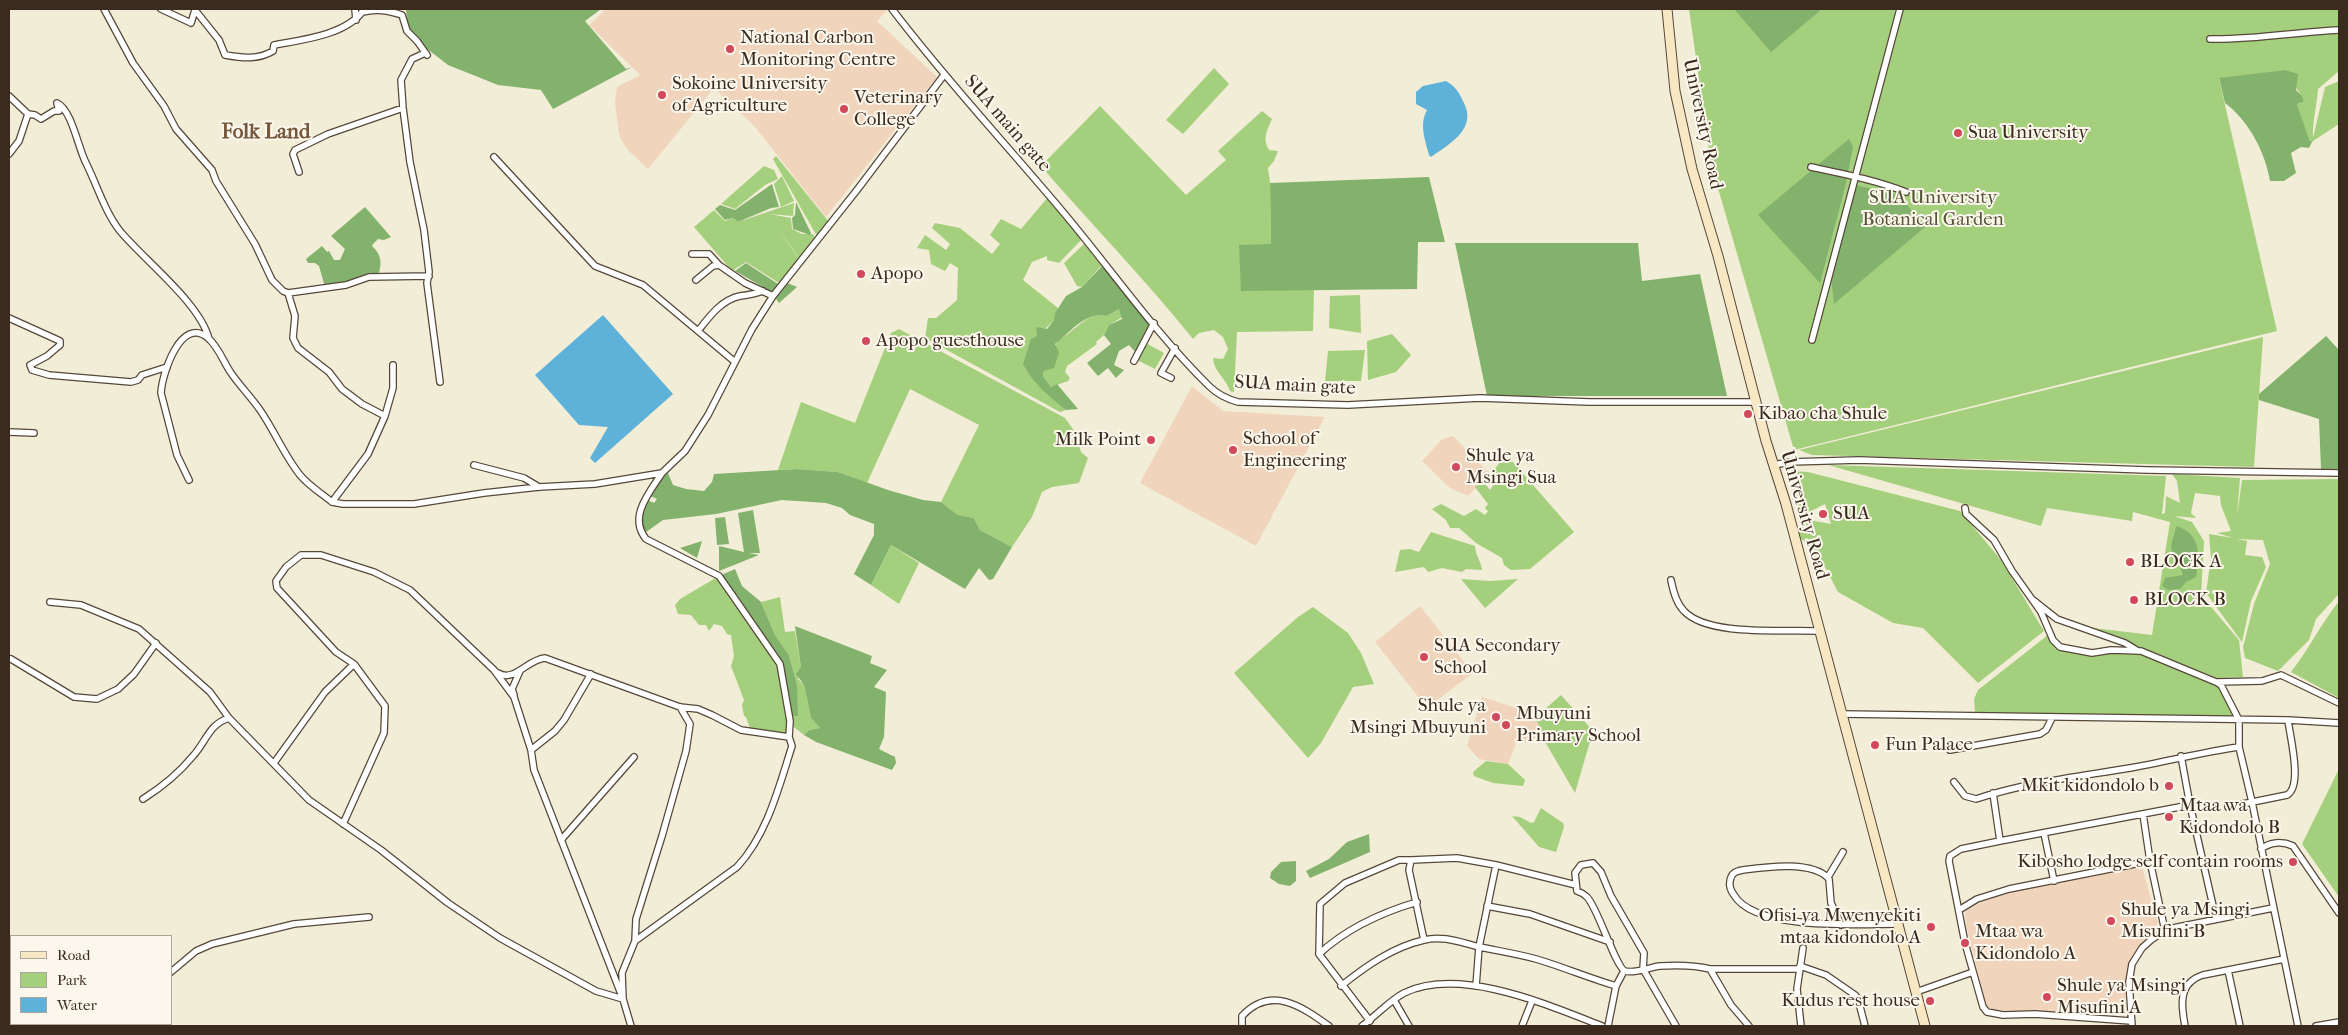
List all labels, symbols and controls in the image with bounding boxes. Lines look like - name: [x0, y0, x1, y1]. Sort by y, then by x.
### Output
- place label: National Carbon Monitoring Centre: [740, 27, 896, 71]
- marker: National Carbon Monitoring Centre: [724, 43, 736, 55]
- street label: University Road: [1677, 56, 1727, 192]
- street label: SUA main gate: [959, 71, 1055, 177]
- place label: Sokoine University of Agriculture: [672, 73, 827, 117]
- place label: Veterinary College: [854, 87, 943, 131]
- marker: Sokoine University of Agriculture: [656, 89, 668, 101]
- marker: Veterinary College: [838, 103, 850, 115]
- district label: Folk Land: [222, 120, 310, 146]
- place label: Sua University: [1968, 122, 2088, 144]
- marker: Sua University: [1952, 127, 1964, 139]
- park label: SUA University Botanical Garden: [1862, 187, 2004, 231]
- place label: Apopo: [871, 263, 923, 285]
- marker: Apopo: [855, 268, 867, 280]
- place label: Apopo guesthouse: [876, 330, 1024, 352]
- marker: Apopo guesthouse: [860, 335, 872, 347]
- street label: SUA main gate: [1234, 371, 1356, 401]
- place label: Kibao cha Shule: [1758, 403, 1887, 425]
- marker: Kibao cha Shule: [1742, 408, 1754, 420]
- place label: School of Engineering: [1243, 428, 1346, 472]
- place label: Milk Point: [1055, 429, 1141, 451]
- marker: Milk Point: [1145, 434, 1157, 446]
- marker: School of Engineering: [1227, 444, 1239, 456]
- place label: Shule ya Msingi Sua: [1466, 445, 1556, 489]
- street label: University Road: [1775, 448, 1833, 582]
- marker: Shule ya Msingi Sua: [1450, 461, 1462, 473]
- place label: SUA: [1833, 503, 1870, 525]
- marker: SUA: [1817, 508, 1829, 520]
- place label: BLOCK A: [2140, 551, 2222, 573]
- marker: BLOCK A: [2124, 556, 2136, 568]
- place label: BLOCK B: [2144, 589, 2226, 611]
- marker: BLOCK B: [2128, 594, 2140, 606]
- place label: SUA Secondary School: [1434, 635, 1560, 679]
- marker: SUA Secondary School: [1418, 651, 1430, 663]
- place label: Shule ya Msingi Mbuyuni: [1350, 695, 1486, 739]
- place label: Mbuyuni Primary School: [1516, 703, 1641, 747]
- marker: Shule ya Msingi Mbuyuni: [1490, 711, 1502, 723]
- marker: Mbuyuni Primary School: [1500, 719, 1512, 731]
- place label: Fun Palace: [1885, 734, 1973, 756]
- marker: Fun Palace: [1869, 739, 1881, 751]
- place label: Mkit kidondolo b: [2021, 775, 2159, 797]
- marker: Mkit kidondolo b: [2163, 780, 2175, 792]
- place label: Mtaa wa Kidondolo B: [2179, 795, 2280, 839]
- marker: Mtaa wa Kidondolo B: [2163, 811, 2175, 823]
- place label: Kibosho lodge self contain rooms: [2017, 851, 2283, 873]
- marker: Kibosho lodge self contain rooms: [2287, 856, 2299, 868]
- place label: Shule ya Msingi Misufini B: [2121, 899, 2250, 943]
- place label: Ofisi ya Mwenyekiti mtaa kidondolo A: [1759, 905, 1921, 949]
- marker: Shule ya Msingi Misufini B: [2105, 915, 2117, 927]
- marker: Ofisi ya Mwenyekiti mtaa kidondolo A: [1925, 921, 1937, 933]
- place label: Mtaa wa Kidondolo A: [1975, 921, 2076, 965]
- legend: [10, 935, 172, 1025]
- marker: Mtaa wa Kidondolo A: [1959, 937, 1971, 949]
- text: Road: [57, 946, 90, 964]
- text: Park: [57, 971, 87, 989]
- place label: Shule ya Msingi Misufini A: [2057, 975, 2186, 1019]
- place label: Kudus rest house: [1781, 990, 1920, 1012]
- marker: Shule ya Msingi Misufini A: [2041, 991, 2053, 1003]
- marker: Kudus rest house: [1924, 995, 1936, 1007]
- text: Water: [57, 996, 97, 1014]

